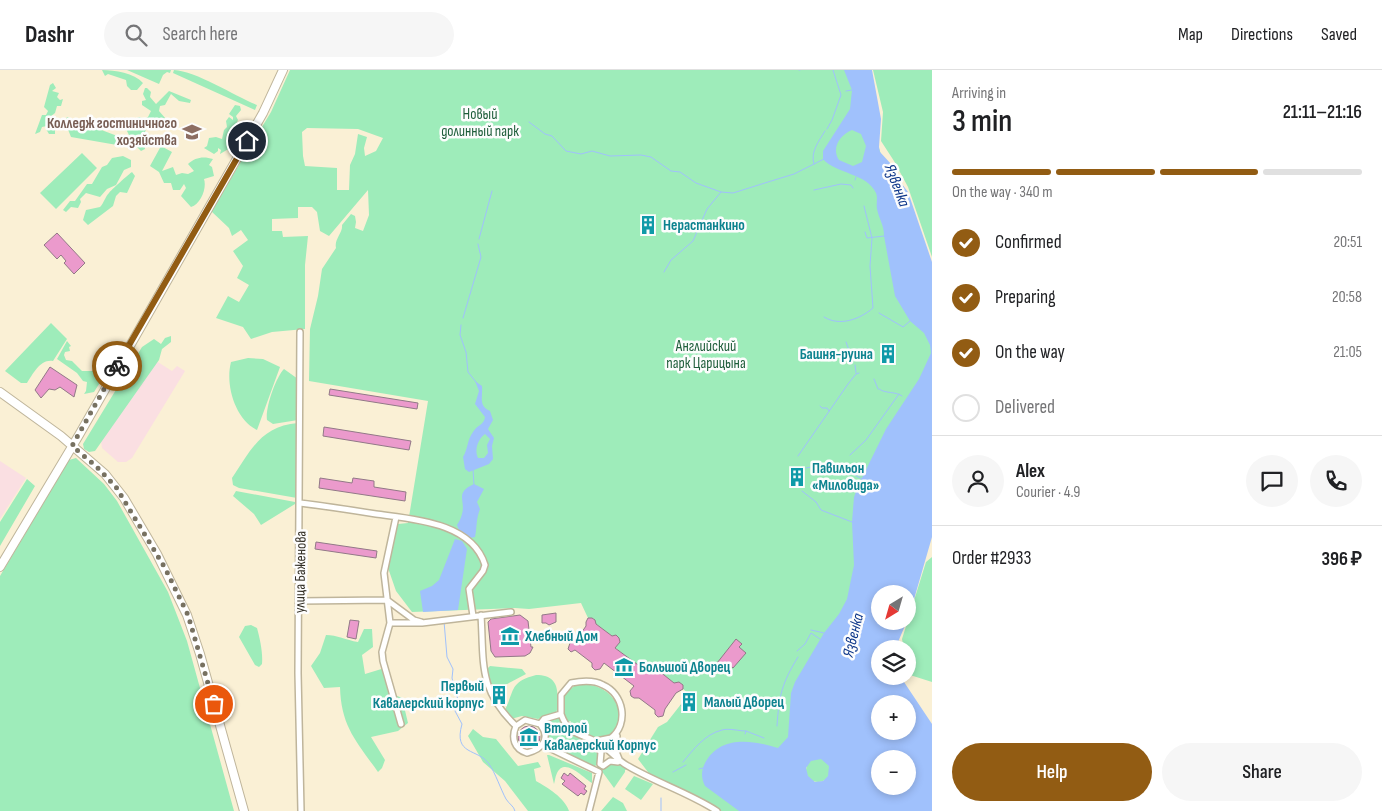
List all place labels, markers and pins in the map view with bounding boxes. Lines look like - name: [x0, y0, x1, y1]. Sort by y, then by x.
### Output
- place label: Колледж гостиничного хозяйcтва: [47, 114, 177, 150]
- pin: [226, 120, 268, 162]
- school or university icon: Колледж гостиничного хозяйcтва: [181, 121, 203, 143]
- building icon: Нерастанкино: [637, 214, 659, 236]
- place label: Нерастанкино: [663, 216, 745, 235]
- building icon: Башня-руина: [877, 343, 899, 365]
- place label: Башня-руина: [800, 345, 873, 364]
- place label: Павильон «Миловида»: [812, 459, 880, 495]
- building icon: Павильон «Миловида»: [786, 466, 808, 488]
- museum icon: Хлебный Дом: [499, 625, 521, 647]
- place label: Хлебный Дом: [524, 627, 598, 646]
- museum icon: Большой Дворец: [613, 656, 635, 678]
- place label: Большой Дворец: [639, 658, 731, 677]
- place label: Первый Кавалерский корпус: [373, 677, 484, 713]
- pin: [193, 683, 235, 725]
- building icon: Первый Кавалерский корпус: [488, 684, 510, 706]
- building icon: Малый Дворец: [678, 691, 700, 713]
- place label: Малый Дворец: [704, 693, 784, 712]
- place label: Второй Кавалерский Корпус: [544, 719, 656, 755]
- museum icon: Второй Кавалерский Корпус: [518, 726, 540, 748]

